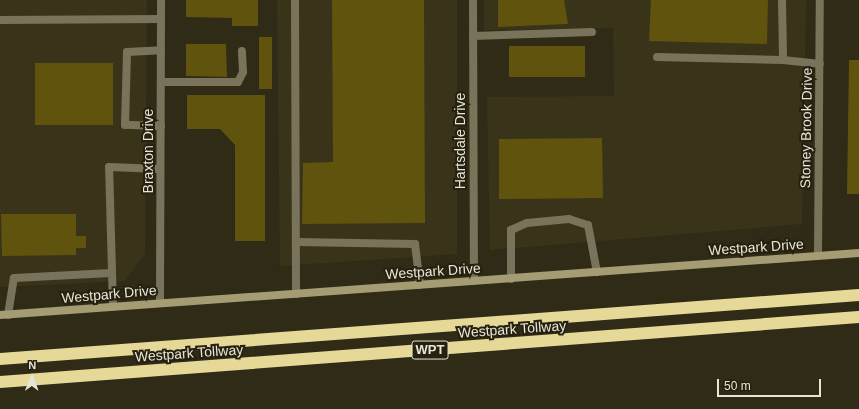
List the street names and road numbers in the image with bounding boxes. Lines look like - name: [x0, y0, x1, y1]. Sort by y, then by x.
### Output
- street label: Stoney Brook Drive: [797, 68, 815, 188]
- street label: Hartsdale Drive: [452, 93, 468, 189]
- street label: Braxton Drive: [140, 109, 156, 193]
- street label: Westpark Drive: [708, 235, 804, 259]
- street label: Westpark Drive: [385, 259, 481, 283]
- street label: Westpark Drive: [61, 281, 157, 307]
- street label: Westpark Tollway: [457, 317, 567, 341]
- road number: WPT: [411, 339, 449, 361]
- street label: Westpark Tollway: [134, 341, 244, 365]

